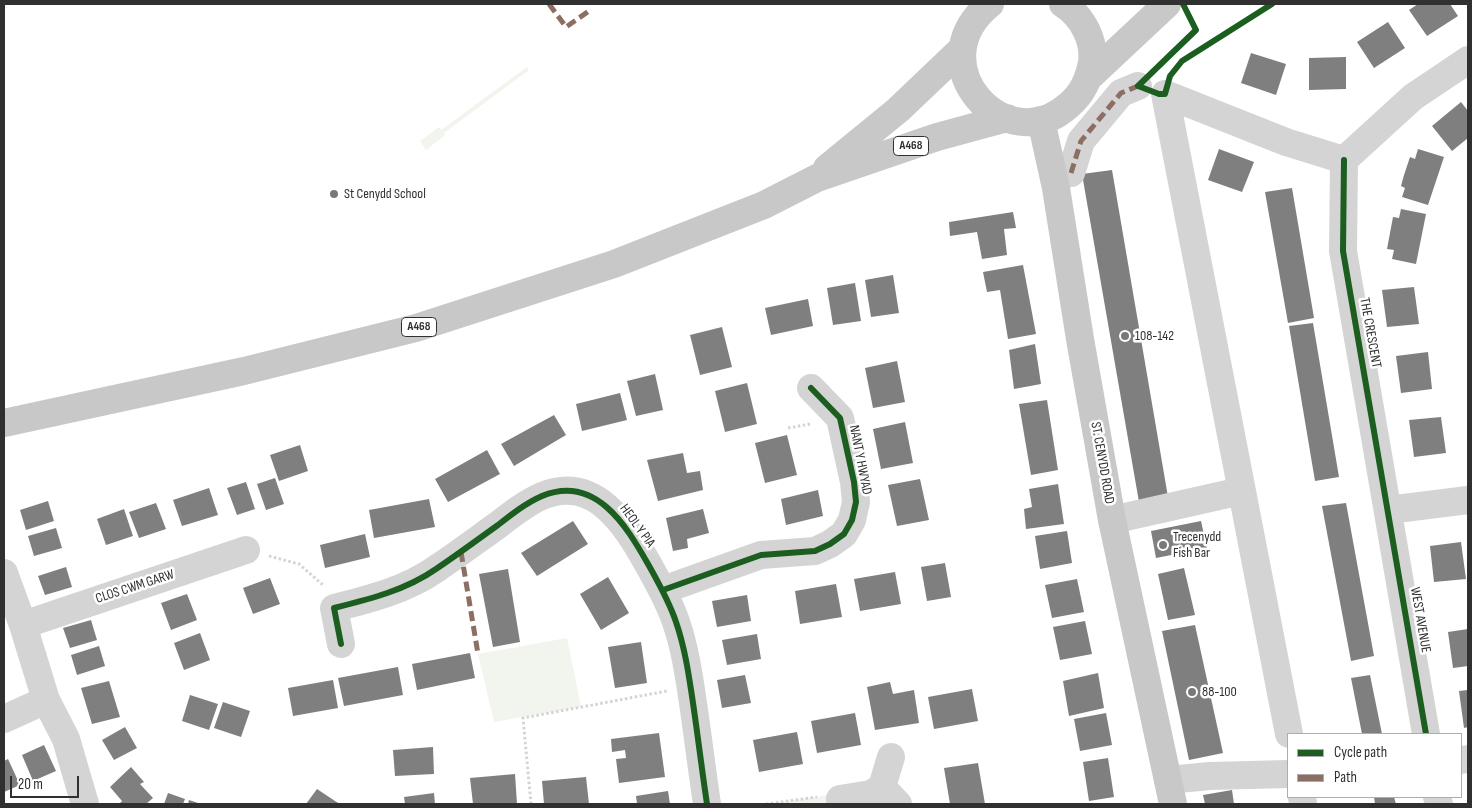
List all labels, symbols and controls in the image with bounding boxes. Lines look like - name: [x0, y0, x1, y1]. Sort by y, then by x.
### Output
- road number: A468: [894, 136, 928, 156]
- place label: St Cenydd School: [344, 186, 426, 202]
- marker: St Cenydd School: [328, 188, 340, 200]
- street label: THE CRESCENT: [1356, 297, 1384, 369]
- road number: A468: [402, 318, 436, 337]
- place label: 108-142: [1135, 328, 1174, 344]
- marker: 108-142: [1119, 330, 1131, 342]
- street label: ST. CENYDD ROAD: [1087, 421, 1117, 505]
- street label: NANT Y HWYAD: [845, 424, 875, 496]
- street label: HEOL Y PIA: [616, 501, 658, 551]
- place label: Trecenydd Fish Bar: [1173, 529, 1221, 562]
- marker: Trecenydd Fish Bar: [1157, 539, 1169, 551]
- street label: CLOS CWM GARW: [94, 566, 176, 608]
- street label: WEST AVENUE: [1406, 586, 1434, 654]
- place label: 88-100: [1202, 684, 1237, 700]
- marker: 88-100: [1186, 686, 1198, 698]
- legend: [1287, 733, 1462, 798]
- text: Cycle path: [1334, 743, 1387, 762]
- scale bar: [12, 766, 81, 798]
- text: Path: [1334, 768, 1357, 787]
- text: 20 m: [18, 775, 43, 794]

